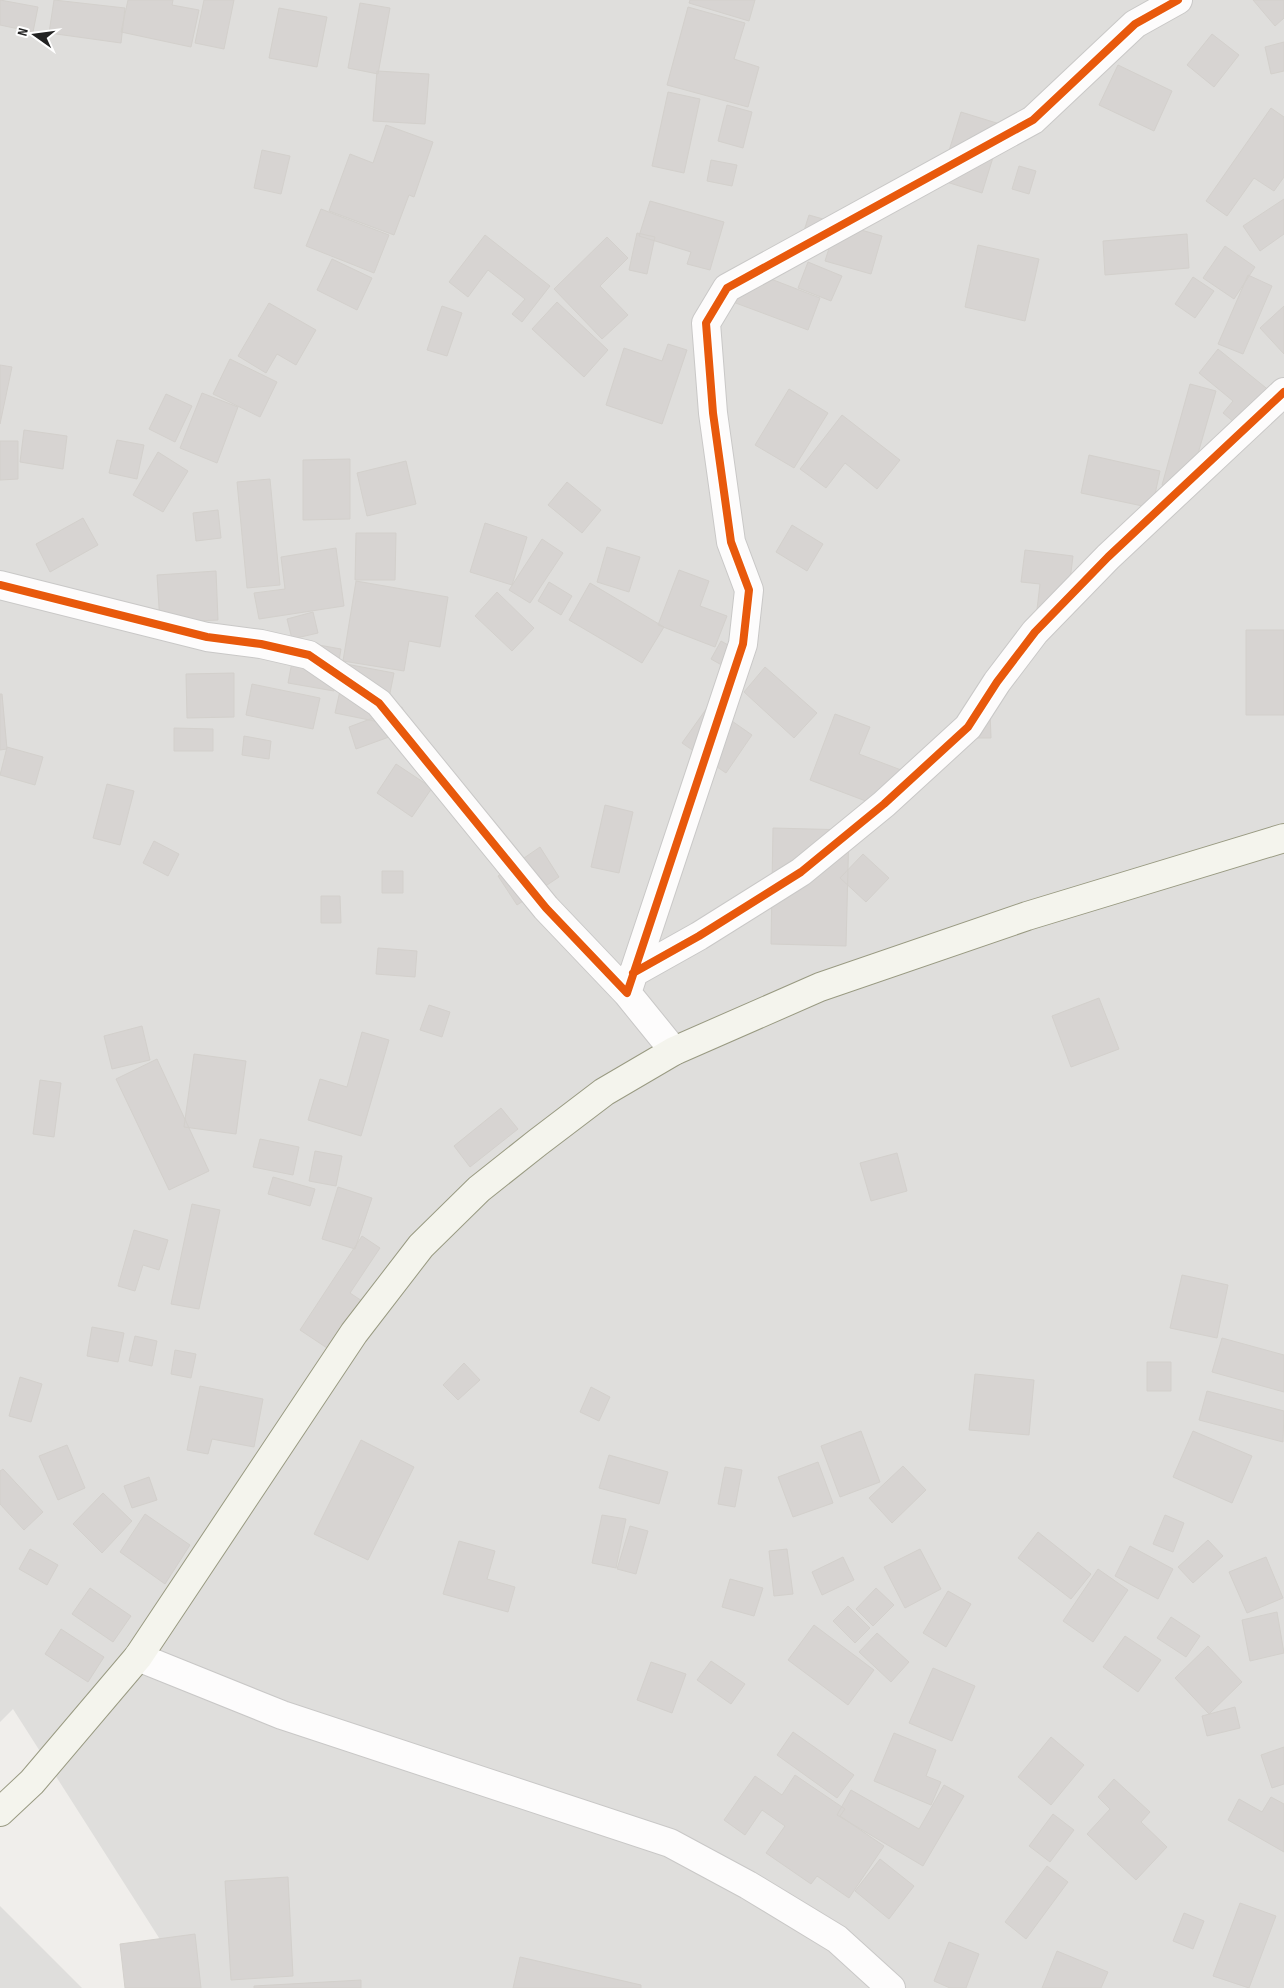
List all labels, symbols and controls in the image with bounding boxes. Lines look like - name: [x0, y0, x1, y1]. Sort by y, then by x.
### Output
- north arrow: [10, 10, 60, 60]
- text: N: [14, 26, 32, 38]

